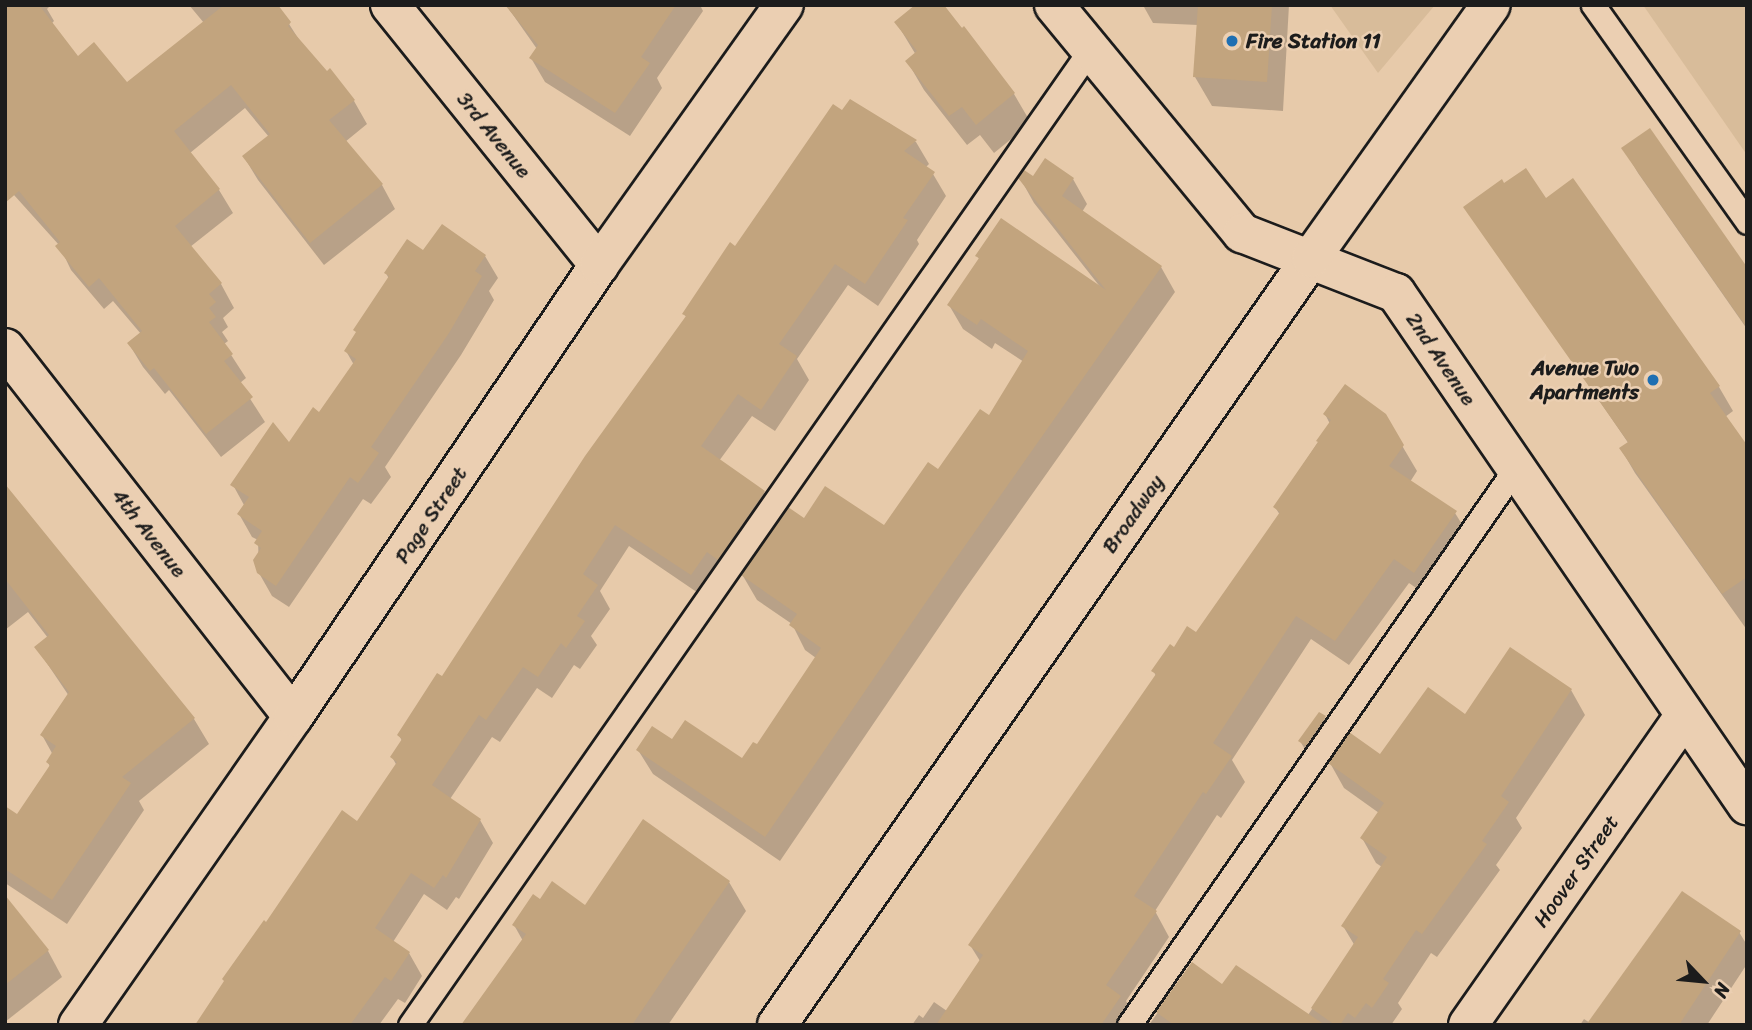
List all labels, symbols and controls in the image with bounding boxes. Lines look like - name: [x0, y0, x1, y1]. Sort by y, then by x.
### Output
- place label: Fire Station 11: [1246, 28, 1381, 54]
- marker: Fire Station 11: [1224, 33, 1240, 49]
- street label: 3rd Avenue: [452, 87, 536, 183]
- street label: 2nd Avenue: [1401, 308, 1481, 410]
- place label: Avenue Two Apartments: [1530, 355, 1639, 405]
- marker: Avenue Two Apartments: [1645, 372, 1661, 388]
- street label: Page Street: [389, 462, 473, 568]
- street label: Broadway: [1097, 470, 1169, 558]
- street label: 4th Avenue: [107, 484, 191, 582]
- street label: Hoover Street: [1528, 810, 1624, 932]
- north arrow: [1668, 946, 1738, 1016]
- text: N: [1705, 977, 1740, 1004]

